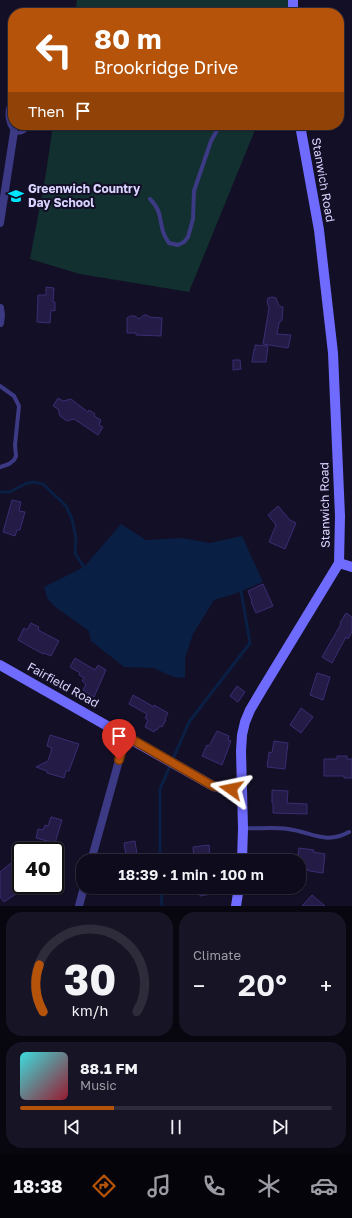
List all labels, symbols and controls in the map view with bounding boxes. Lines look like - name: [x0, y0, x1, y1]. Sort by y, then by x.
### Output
- text: 80 m: [94, 22, 162, 55]
- icon: left: [28, 24, 80, 76]
- text: Brookridge Drive: [94, 56, 238, 78]
- icon: arrive: [72, 100, 94, 122]
- text: Then: [28, 102, 64, 120]
- street label: Stanwich Road: [309, 136, 338, 223]
- place label: Greenwich Country Day School: [28, 181, 141, 210]
- school or university icon: Greenwich Country Day School: [7, 187, 25, 205]
- street label: Stanwich Road: [316, 462, 333, 548]
- street label: Fairfield Road: [25, 659, 102, 710]
- pin: [102, 719, 136, 760]
- icon: arrive: [108, 725, 130, 747]
- position arrow: [210, 768, 252, 810]
- speed limit sign: 40: [12, 842, 64, 894]
- text: 18:39 · 1 min · 100 m: [118, 865, 264, 883]
- text: Climate: [193, 947, 241, 963]
- text: 30: [63, 954, 116, 1004]
- text: 20°: [238, 967, 287, 1003]
- text: −: [193, 972, 205, 999]
- text: +: [320, 972, 332, 999]
- text: km/h: [71, 1002, 108, 1019]
- text: 88.1 FM: [80, 1059, 138, 1077]
- text: Music: [80, 1077, 117, 1093]
- icon: previous: [61, 1116, 83, 1138]
- icon: pause: [165, 1116, 187, 1138]
- icon: next: [269, 1116, 291, 1138]
- icon: directions: [90, 1172, 118, 1200]
- icon: music: [145, 1172, 173, 1200]
- icon: phone: [200, 1172, 228, 1200]
- icon: climate: [255, 1172, 283, 1200]
- icon: car: [310, 1172, 338, 1200]
- text: 18:38: [14, 1175, 63, 1197]

